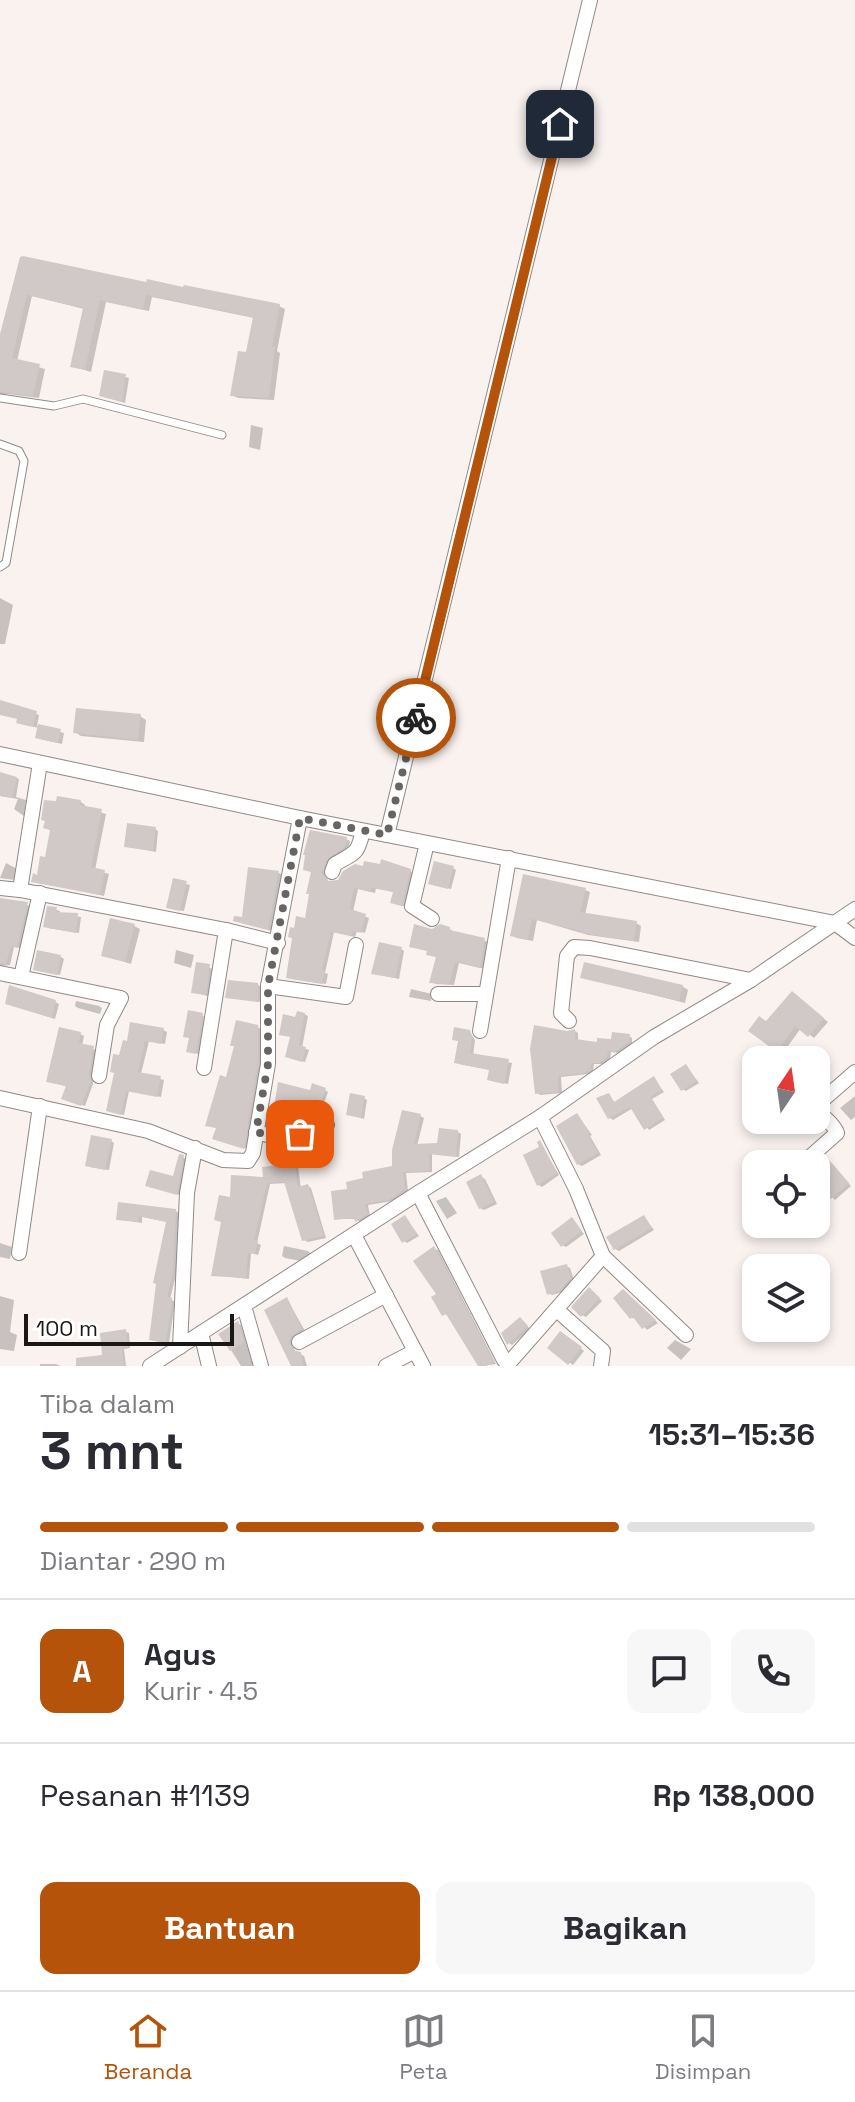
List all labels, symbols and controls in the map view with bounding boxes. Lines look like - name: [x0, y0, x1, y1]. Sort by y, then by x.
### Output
- pin: [526, 90, 594, 158]
- icon: home: [538, 102, 582, 146]
- courier: [376, 678, 456, 758]
- icon: bike: [394, 696, 438, 740]
- north arrow: [742, 1046, 830, 1134]
- map controls: [742, 1046, 830, 1342]
- pin: [266, 1100, 334, 1168]
- icon: bag: [278, 1112, 322, 1156]
- button: locate: [742, 1150, 830, 1238]
- button: layers: [742, 1254, 830, 1342]
- scale bar: [24, 1310, 234, 1346]
- text: 100 m: [36, 1314, 98, 1342]
- text: Tiba dalam: [40, 1387, 175, 1421]
- text: 15:31–15:36: [648, 1415, 815, 1454]
- text: 3 mnt: [40, 1418, 184, 1484]
- text: Diantar · 290 m: [40, 1544, 226, 1578]
- button: chat: [627, 1629, 711, 1713]
- button: phone: [731, 1629, 815, 1713]
- text: Agus: [144, 1635, 216, 1674]
- text: A: [72, 1652, 92, 1691]
- text: Kurir · 4.5: [144, 1674, 258, 1708]
- text: Pesanan #1139: [40, 1776, 250, 1815]
- text: Rp 138,000: [653, 1776, 815, 1815]
- button: Bantuan: [40, 1882, 420, 1974]
- button: Bagikan: [436, 1882, 815, 1974]
- tab: Beranda: [104, 2009, 192, 2085]
- tab: Peta: [400, 2009, 448, 2085]
- tab: Disimpan: [655, 2009, 751, 2085]

